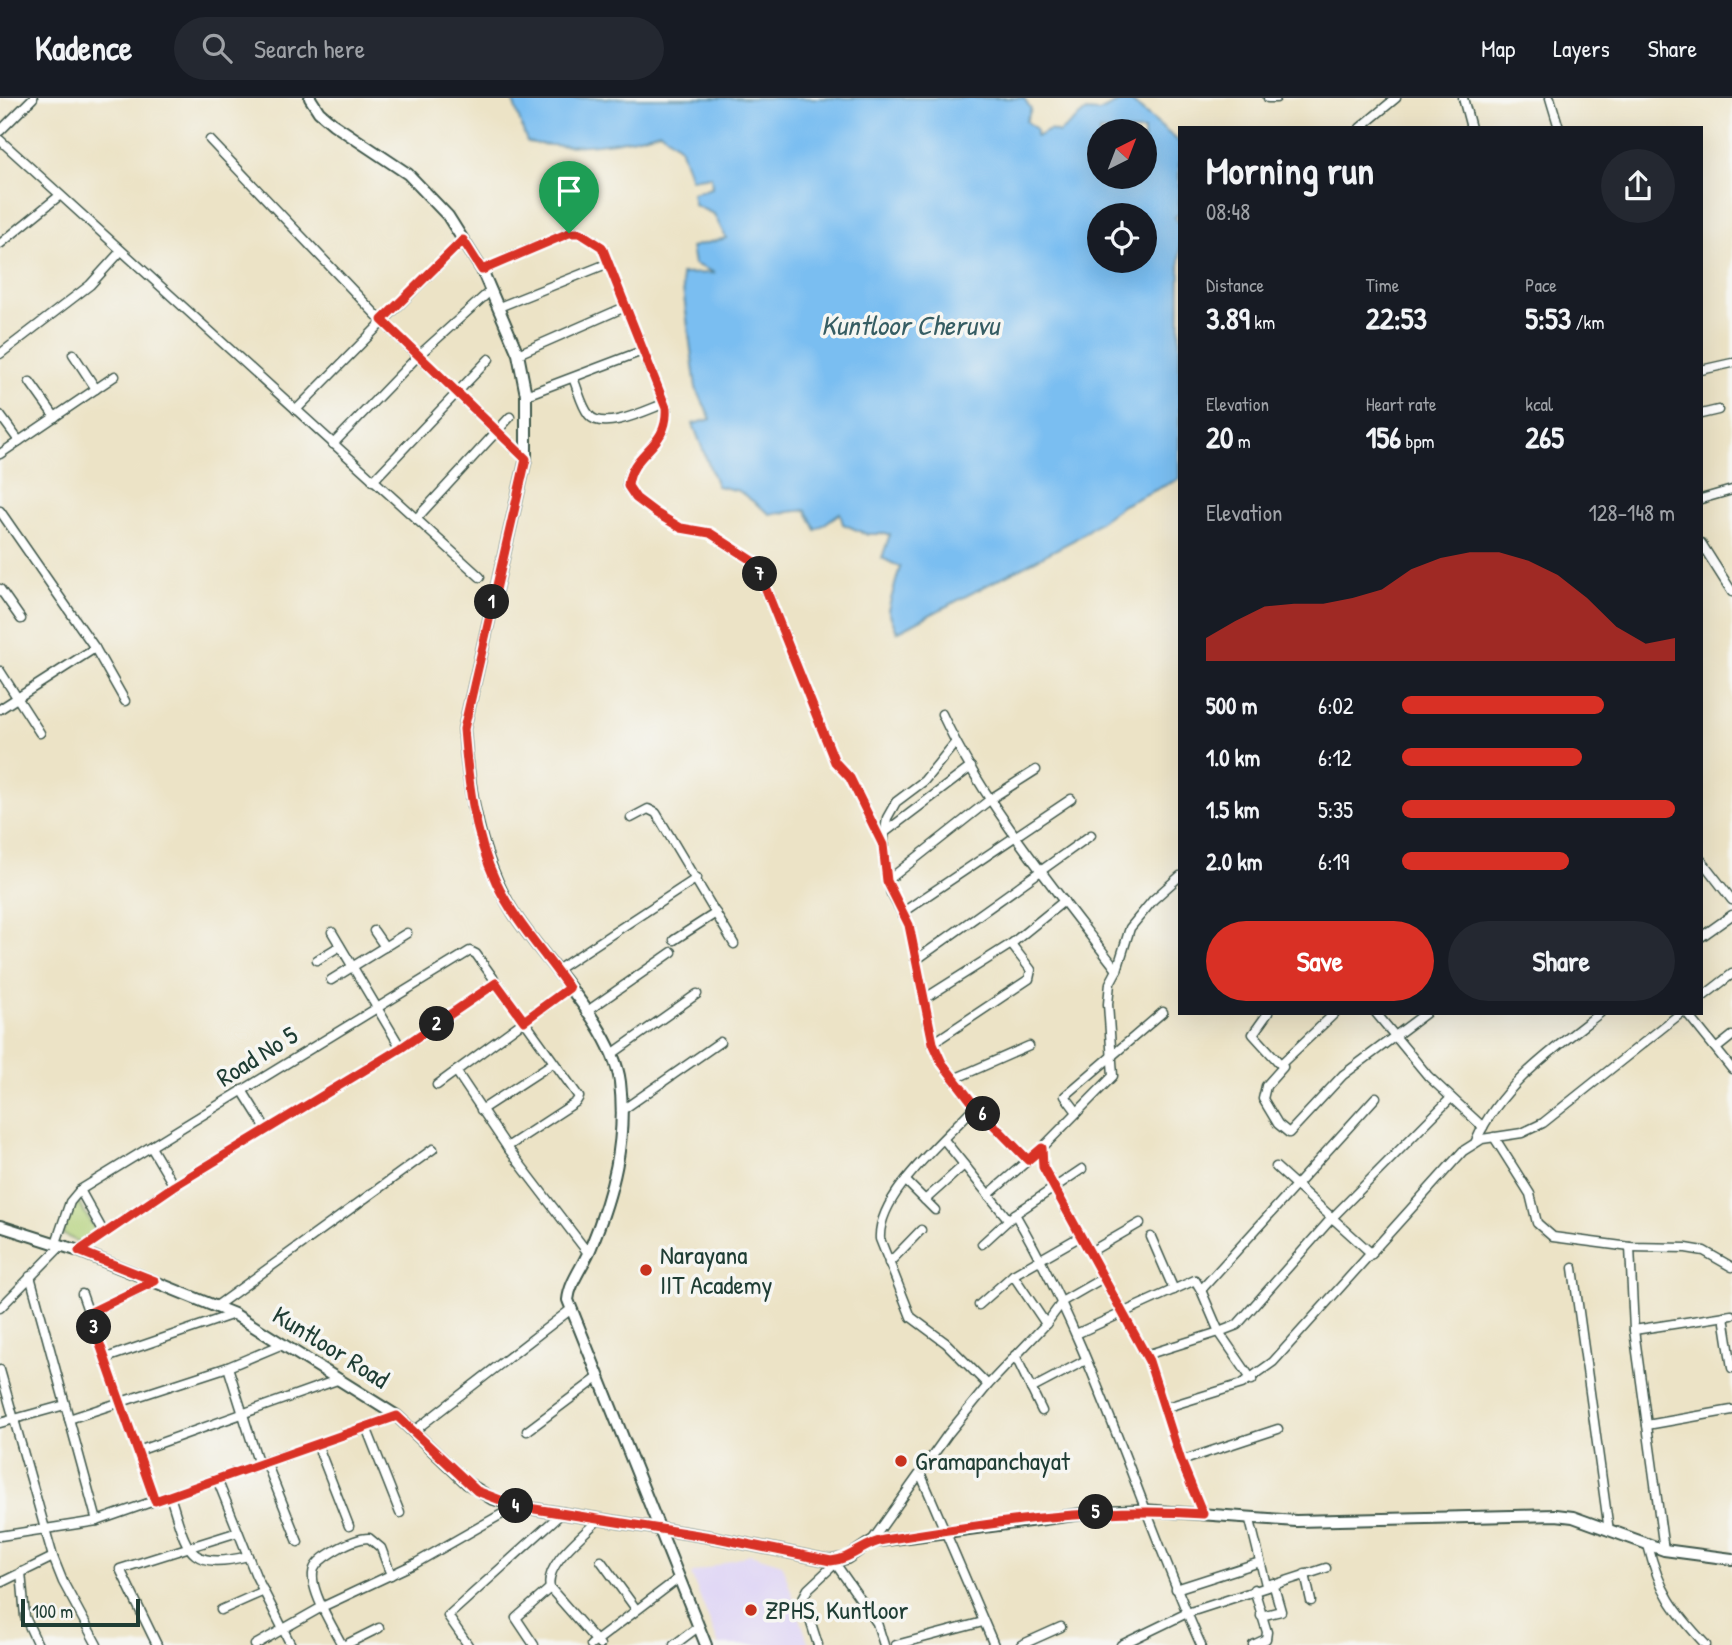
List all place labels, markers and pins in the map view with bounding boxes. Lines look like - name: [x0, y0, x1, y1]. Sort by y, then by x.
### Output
- pin: [539, 161, 599, 233]
- pin: 7: [742, 556, 778, 592]
- pin: 1: [475, 584, 510, 620]
- pin: 2: [420, 1006, 454, 1042]
- pin: 6: [965, 1096, 1000, 1132]
- place label: Narayana IIT Academy: [660, 1237, 773, 1302]
- marker: Narayana IIT Academy: [638, 1262, 654, 1278]
- pin: 3: [76, 1310, 112, 1344]
- place label: Gramapanchayat: [915, 1443, 1071, 1478]
- marker: Gramapanchayat: [893, 1453, 909, 1469]
- pin: 4: [498, 1488, 534, 1524]
- pin: 5: [1078, 1494, 1114, 1530]
- place label: ZPHS, Kuntloor: [765, 1592, 909, 1627]
- marker: ZPHS, Kuntloor: [743, 1602, 759, 1618]

